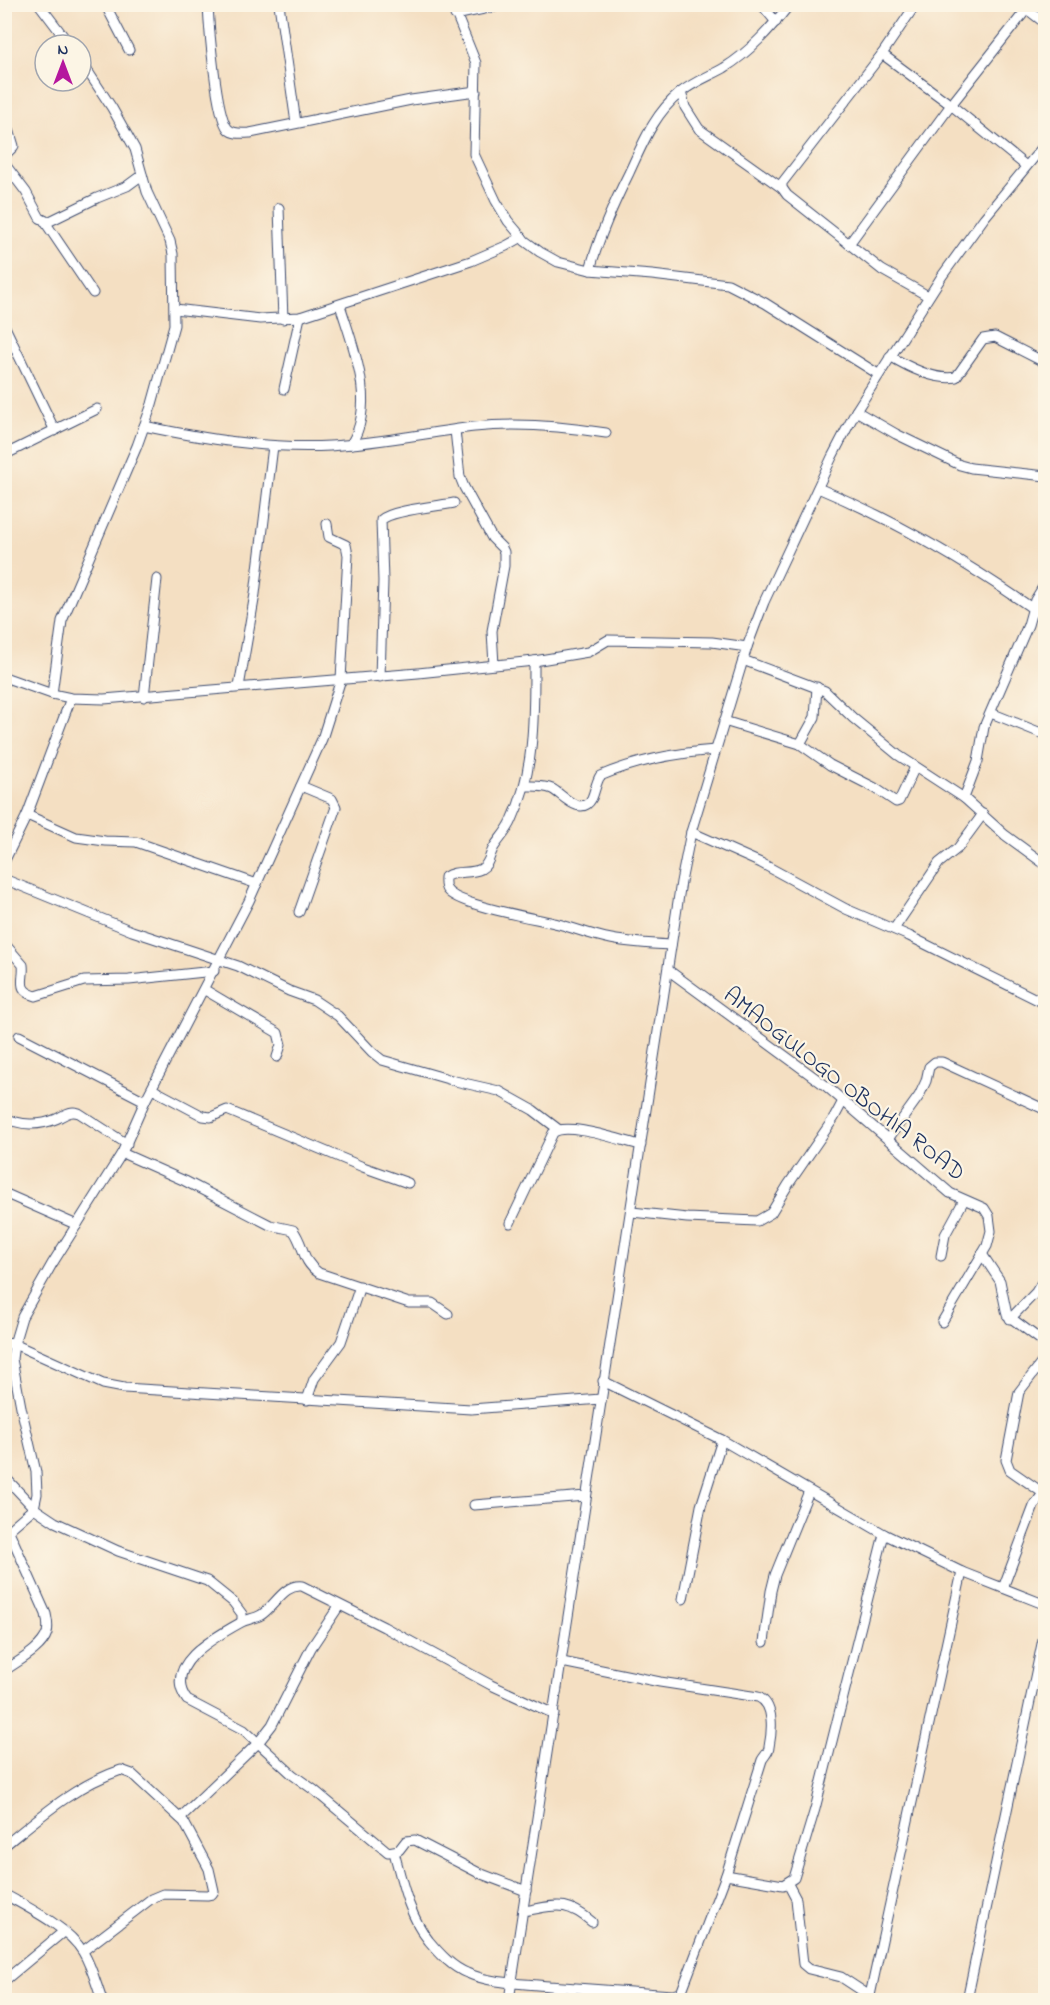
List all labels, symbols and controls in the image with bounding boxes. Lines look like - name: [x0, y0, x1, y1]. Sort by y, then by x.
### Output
- north arrow: [33, 33, 93, 93]
- text: N: [58, 38, 69, 62]
- street label: AMAOGULOGO OBOHIA ROAD: [715, 979, 972, 1191]

